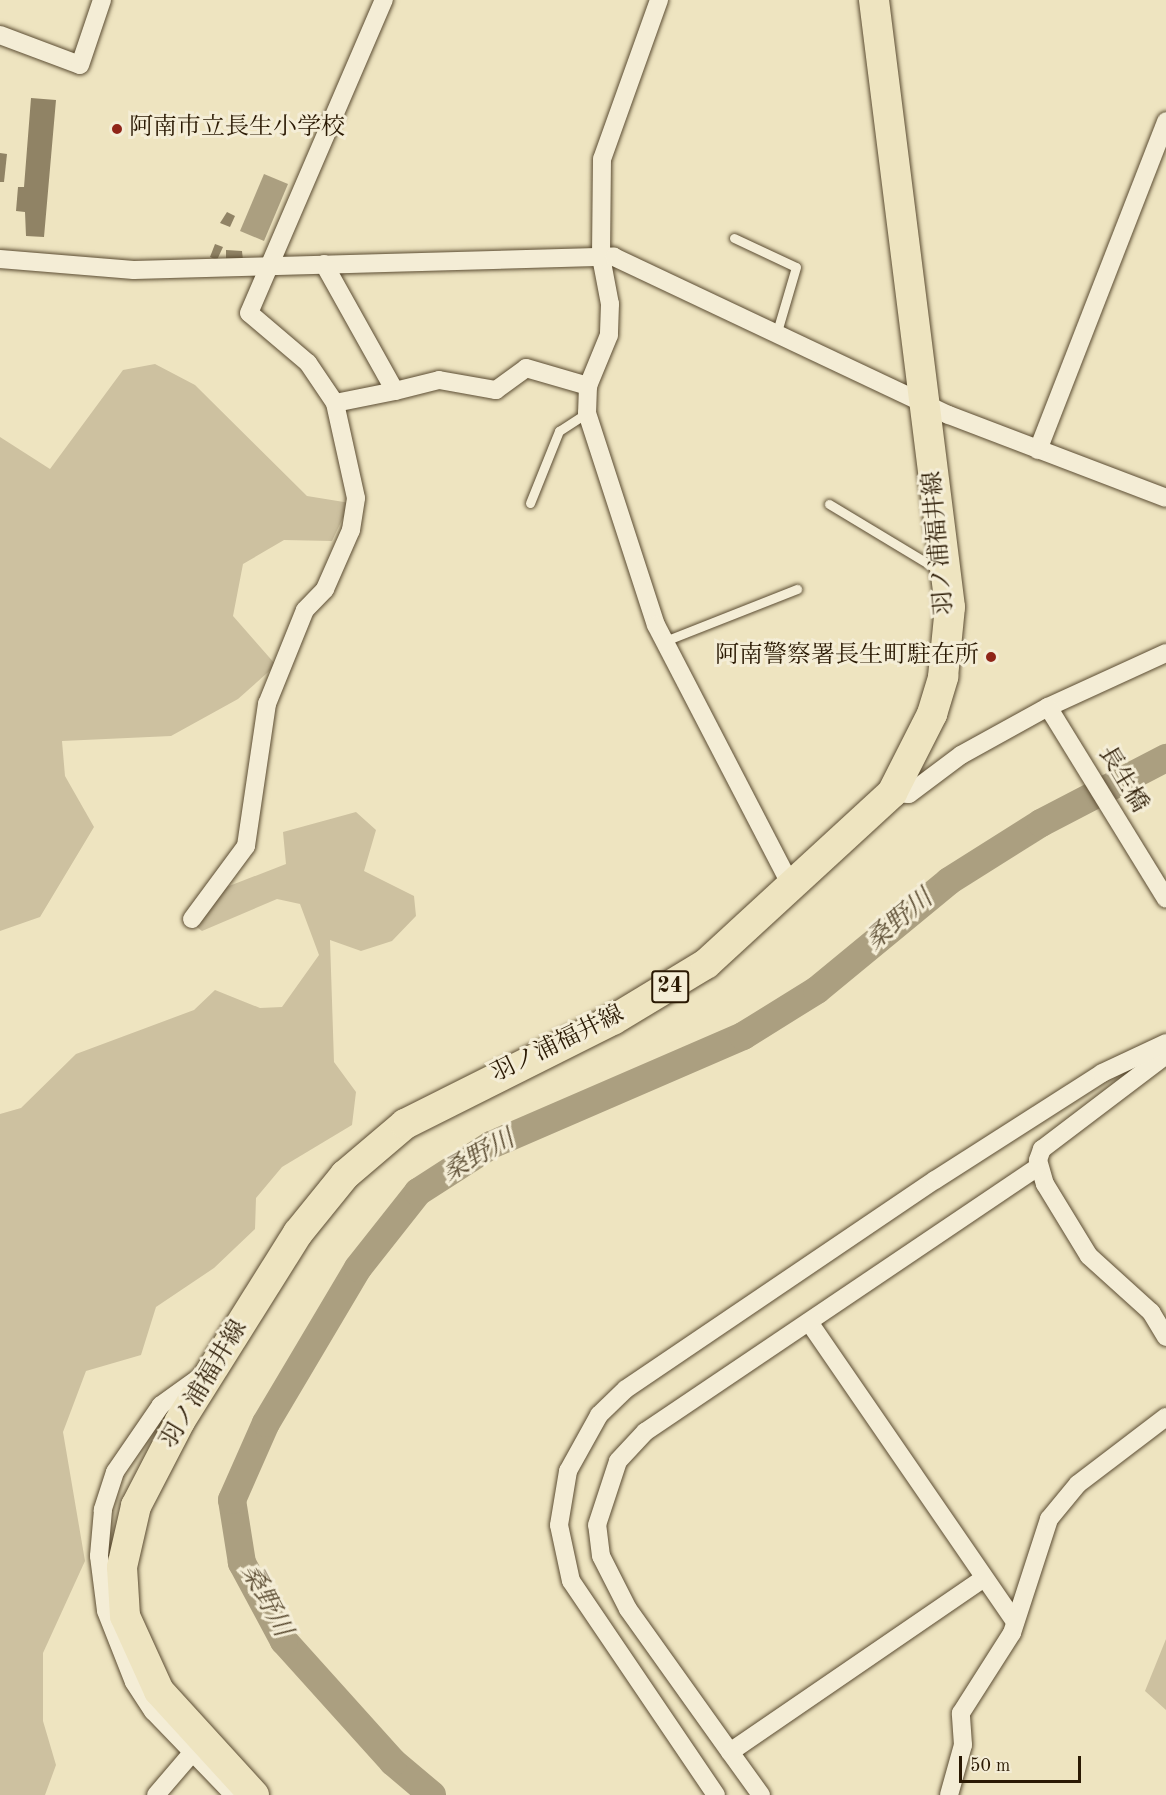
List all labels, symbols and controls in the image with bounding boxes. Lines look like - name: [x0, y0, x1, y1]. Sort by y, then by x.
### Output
- place label: 阿南市立長生小学校: [129, 115, 345, 143]
- marker: 阿南市立長生小学校: [110, 122, 124, 136]
- street label: 羽ノ浦福井線: [919, 470, 961, 616]
- place label: 阿南警察署長生町駐在所: [715, 643, 979, 671]
- marker: 阿南警察署長生町駐在所: [984, 650, 998, 664]
- street label: 長生橋: [1091, 742, 1153, 818]
- water label: 桑野川: [860, 884, 940, 958]
- road number: 24: [650, 968, 690, 1006]
- street label: 羽ノ浦福井線: [487, 1000, 629, 1090]
- water label: 桑野川: [437, 1124, 521, 1190]
- street label: 羽ノ浦福井線: [156, 1316, 254, 1454]
- water label: 桑野川: [233, 1559, 297, 1643]
- scale bar: [962, 1744, 1084, 1782]
- text: 50 m: [970, 1757, 1010, 1775]

